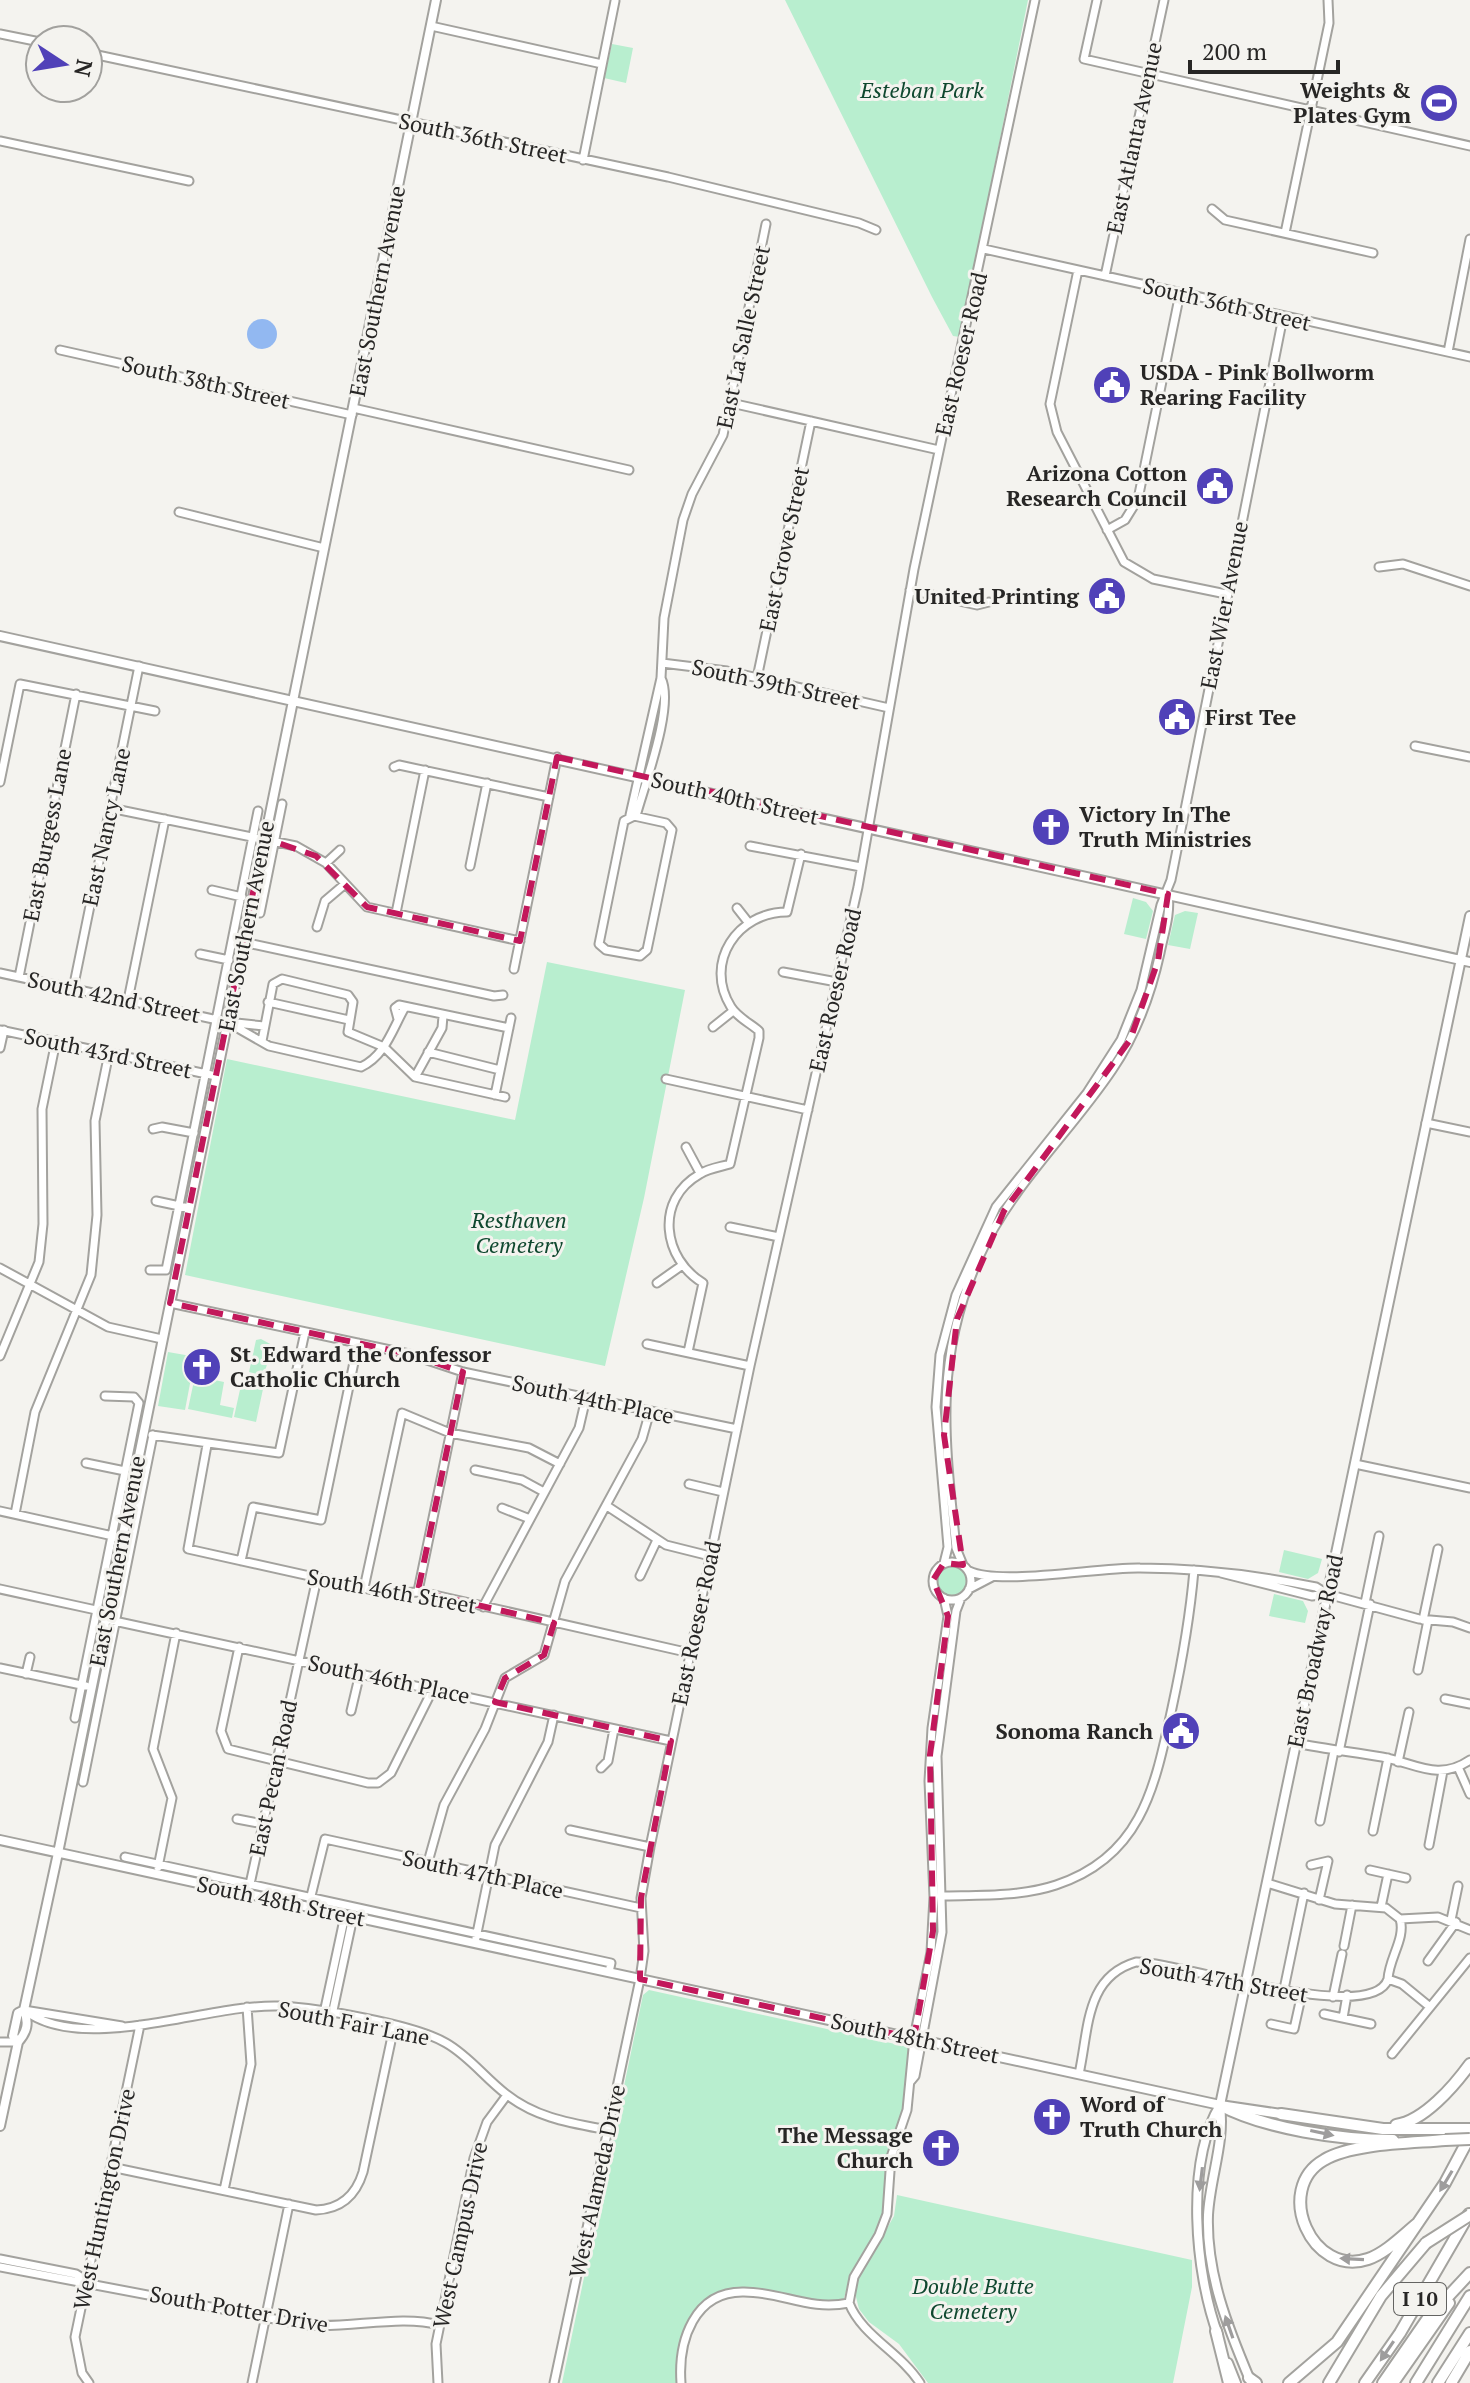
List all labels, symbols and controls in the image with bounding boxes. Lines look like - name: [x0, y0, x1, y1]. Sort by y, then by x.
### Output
- north arrow: [24, 24, 104, 104]
- scale bar: [1190, 24, 1338, 74]
- text: 200 m: [1202, 35, 1267, 67]
- street label: East Atlanta Avenue: [1099, 39, 1168, 237]
- text: N: [68, 57, 100, 80]
- park label: Esteban Park: [859, 75, 984, 104]
- place label: Weights & Plates Gym: [1293, 75, 1412, 129]
- sports icon: Weights & Plates Gym: [1418, 82, 1460, 124]
- street label: South 36th Street: [396, 105, 570, 170]
- street label: East Southern Avenue: [342, 183, 411, 399]
- street label: East La Salle Street: [709, 243, 776, 431]
- street label: East Roeser Road: [928, 269, 993, 439]
- street label: South 36th Street: [1140, 270, 1314, 337]
- street label: South 38th Street: [119, 348, 293, 415]
- place label: USDA - Pink Bollworm Rearing Facility: [1140, 357, 1375, 411]
- public building icon: USDA - Pink Bollworm Rearing Facility: [1091, 364, 1133, 406]
- place label: Arizona Cotton Research Council: [1006, 458, 1187, 512]
- street label: East Grove Street: [752, 464, 815, 634]
- public building icon: Arizona Cotton Research Council: [1194, 465, 1236, 507]
- street label: East Wier Avenue: [1193, 518, 1254, 691]
- public building icon: United Printing: [1086, 575, 1128, 617]
- place label: United Printing: [915, 581, 1080, 610]
- street label: South 39th Street: [689, 651, 863, 716]
- public building icon: First Tee: [1156, 696, 1198, 738]
- place label: First Tee: [1205, 702, 1296, 731]
- street label: East Nancy Lane: [75, 745, 136, 909]
- street label: East Burgess Lane: [15, 746, 78, 924]
- street label: South 40th Street: [648, 764, 822, 831]
- place label: Victory In The Truth Ministries: [1079, 799, 1252, 853]
- church icon: Victory In The Truth Ministries: [1030, 806, 1072, 848]
- street label: East Southern Avenue: [211, 818, 280, 1034]
- street label: East Roeser Road: [802, 905, 867, 1075]
- street label: South 42nd Street: [25, 964, 203, 1029]
- street label: South 43rd Street: [21, 1021, 195, 1084]
- park label: Resthaven Cemetery: [470, 1205, 567, 1259]
- place label: St. Edward the Confessor Catholic Church: [230, 1339, 492, 1393]
- church icon: St. Edward the Confessor Catholic Church: [181, 1346, 223, 1388]
- street label: South 44th Place: [510, 1367, 677, 1430]
- street label: East Southern Avenue: [82, 1453, 151, 1669]
- street label: East Roeser Road: [664, 1538, 727, 1708]
- street label: East Broadway Road: [1280, 1551, 1349, 1750]
- street label: South 46th Street: [305, 1561, 479, 1620]
- street label: South 46th Place: [306, 1647, 473, 1710]
- street label: East Pecan Road: [242, 1697, 303, 1859]
- public building icon: Sonoma Ranch: [1160, 1710, 1202, 1752]
- place label: Sonoma Ranch: [995, 1716, 1153, 1745]
- street label: South 47th Place: [400, 1842, 566, 1905]
- street label: South 48th Street: [194, 1868, 368, 1933]
- street label: South 47th Street: [1138, 1950, 1311, 2009]
- street label: South Fair Lane: [276, 1994, 432, 2051]
- street label: South 48th Street: [828, 2005, 1002, 2070]
- street label: West Alameda Drive: [562, 2082, 631, 2280]
- street label: West Huntington Drive: [66, 2086, 141, 2312]
- place label: Word of Truth Church: [1080, 2089, 1222, 2143]
- church icon: Word of Truth Church: [1031, 2096, 1073, 2138]
- place label: The Message Church: [778, 2120, 913, 2174]
- church icon: The Message Church: [920, 2127, 962, 2169]
- one-way arrow: [1309, 2127, 1334, 2140]
- street label: West Campus Drive: [426, 2139, 493, 2331]
- one-way arrow: [1194, 2167, 1207, 2192]
- one-way arrow: [1439, 2170, 1453, 2192]
- one-way arrow: [1339, 2252, 1364, 2265]
- park label: Double Butte Cemetery: [911, 2271, 1034, 2325]
- street label: South Potter Drive: [147, 2279, 331, 2339]
- road number: I 10: [1394, 2283, 1446, 2315]
- one-way arrow: [1223, 2314, 1235, 2338]
- one-way arrow: [1380, 2341, 1395, 2362]

